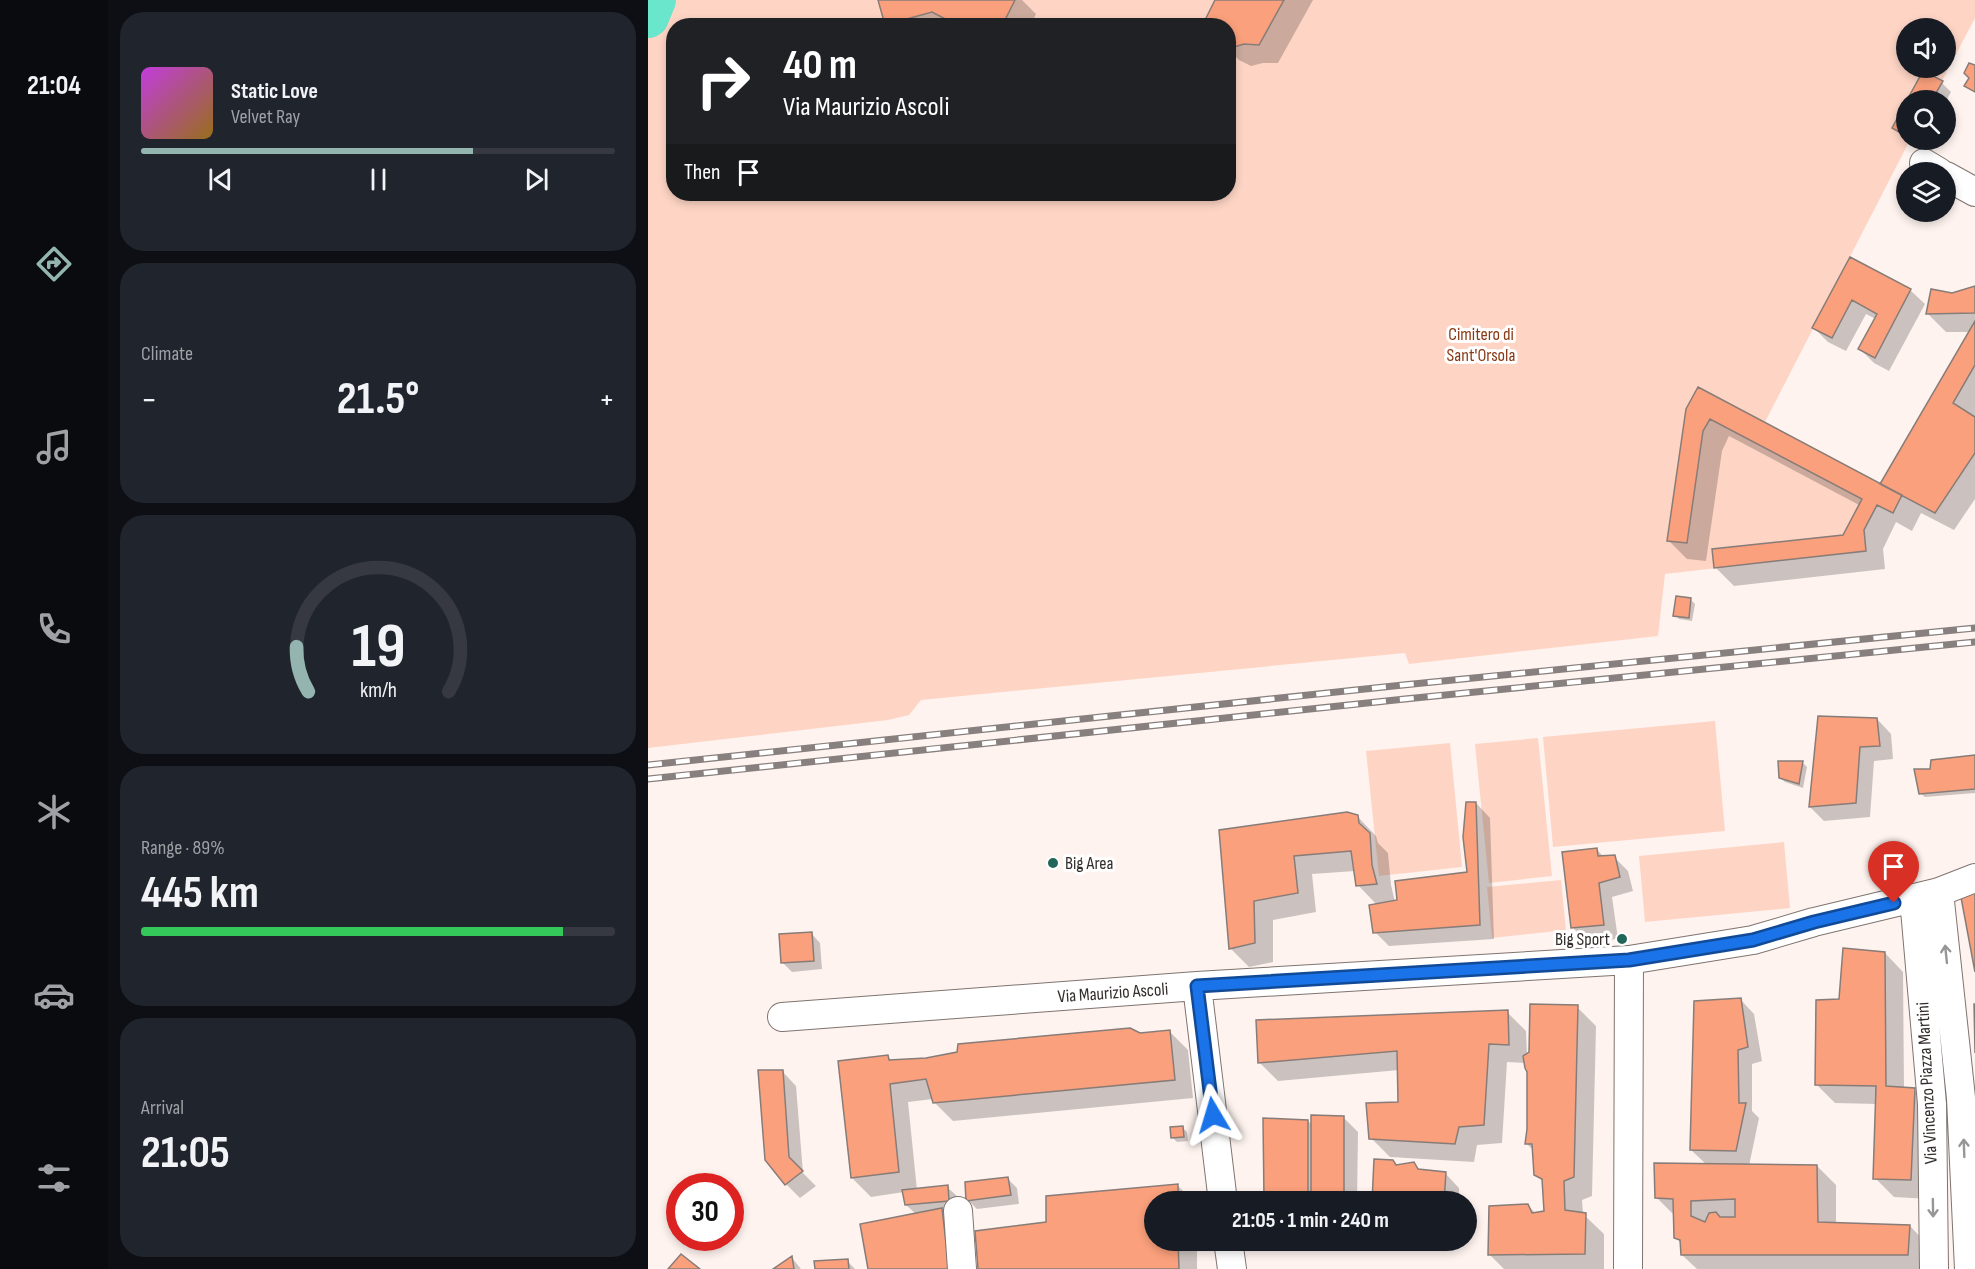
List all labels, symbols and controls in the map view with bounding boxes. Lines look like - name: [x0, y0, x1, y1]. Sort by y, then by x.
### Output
- map controls: [1896, 18, 1956, 222]
- button: sound: [1896, 18, 1956, 78]
- text: 40 m: [783, 40, 857, 91]
- icon: right: [684, 42, 762, 120]
- text: 21:04: [27, 70, 81, 102]
- text: Static Love: [231, 78, 318, 105]
- button: search: [1896, 90, 1956, 150]
- text: Via Maurizio Ascoli: [783, 91, 949, 123]
- text: Velvet Ray: [231, 105, 300, 129]
- icon: arrive: [732, 156, 765, 189]
- text: Then: [684, 159, 720, 186]
- button: layers: [1896, 162, 1956, 222]
- icon: previous: [204, 163, 237, 196]
- icon: pause: [362, 163, 395, 196]
- icon: next: [520, 163, 553, 196]
- icon: directions: [33, 243, 75, 285]
- park label: Cimitero di Sant'Orsola: [1447, 324, 1515, 366]
- text: Climate: [141, 342, 193, 366]
- text: 21.5°: [337, 372, 419, 427]
- text: −: [141, 380, 157, 420]
- text: +: [599, 380, 615, 420]
- icon: music: [33, 426, 75, 468]
- icon: phone: [33, 608, 75, 650]
- text: 19: [351, 610, 405, 685]
- text: km/h: [359, 678, 397, 703]
- icon: climate: [33, 791, 75, 833]
- text: Range · 89%: [141, 836, 225, 860]
- pin: [1868, 841, 1919, 903]
- icon: arrive: [1877, 850, 1910, 883]
- place label: Big Area: [1065, 853, 1114, 874]
- marker: Big Area: [1046, 856, 1060, 870]
- text: 445 km: [141, 866, 259, 921]
- place label: Big Sport: [1555, 929, 1611, 950]
- marker: Big Sport: [1615, 932, 1629, 946]
- one-way arrow: [1940, 944, 1951, 964]
- icon: car: [33, 974, 75, 1016]
- street label: Via Maurizio Ascoli: [1057, 979, 1169, 1007]
- street label: Via Vincenzo Piazza Martini: [1912, 1001, 1942, 1165]
- position arrow: [1181, 1083, 1245, 1147]
- text: Arrival: [141, 1096, 184, 1120]
- text: 21:05: [141, 1126, 230, 1181]
- one-way arrow: [1958, 1138, 1969, 1158]
- icon: filters: [33, 1157, 75, 1199]
- speed limit sign: 30: [666, 1173, 744, 1251]
- one-way arrow: [1927, 1197, 1939, 1217]
- text: 21:05 · 1 min · 240 m: [1232, 1207, 1389, 1234]

